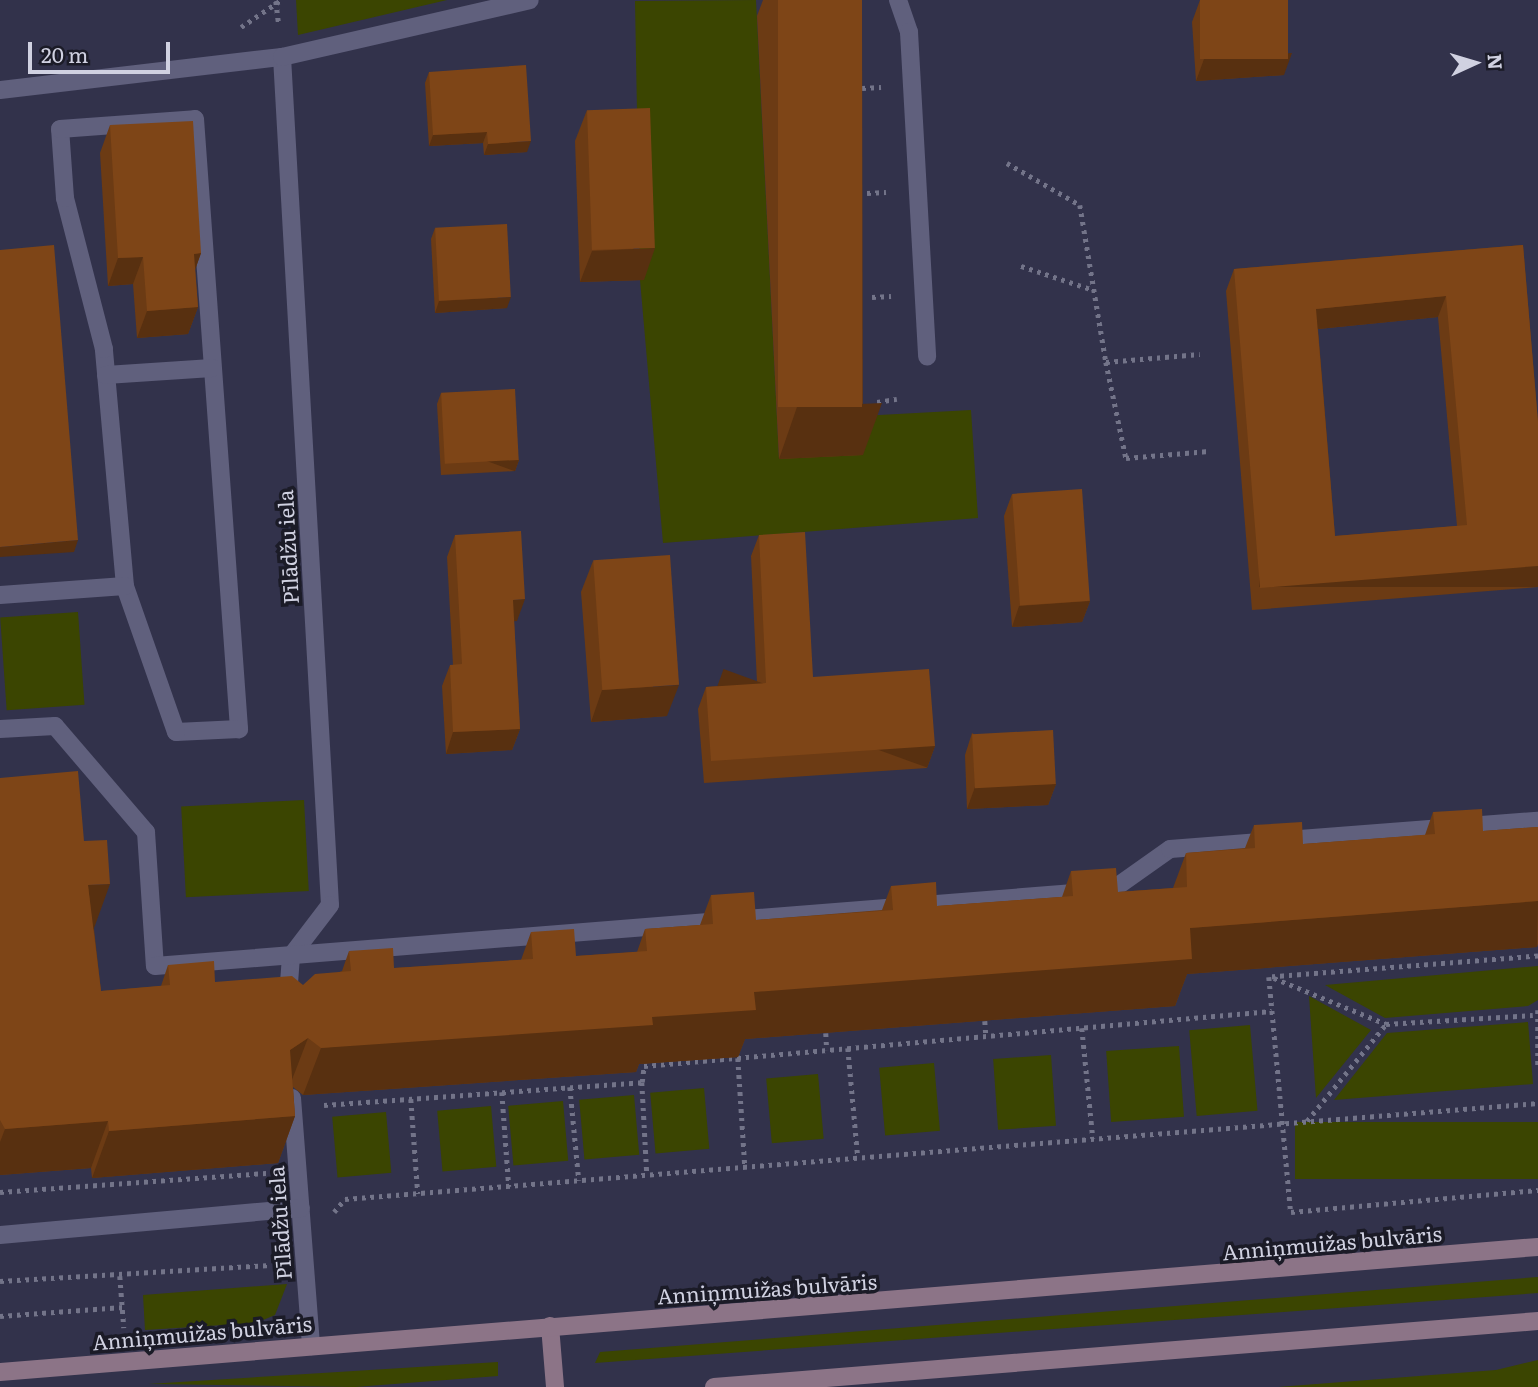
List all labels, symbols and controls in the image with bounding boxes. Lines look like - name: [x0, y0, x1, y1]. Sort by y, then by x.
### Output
- scale bar: [32, 28, 173, 72]
- north arrow: [1440, 28, 1510, 98]
- text: 20 m: [41, 38, 88, 69]
- text: N: [1481, 53, 1510, 70]
- street label: Pīlādžu iela: [271, 489, 303, 605]
- street label: Pīlādžu iela: [262, 1165, 296, 1281]
- street label: Anniņmuižas bulvāris: [1221, 1220, 1443, 1264]
- street label: Anniņmuižas bulvāris: [656, 1268, 878, 1308]
- street label: Anniņmuižas bulvāris: [91, 1310, 313, 1354]

